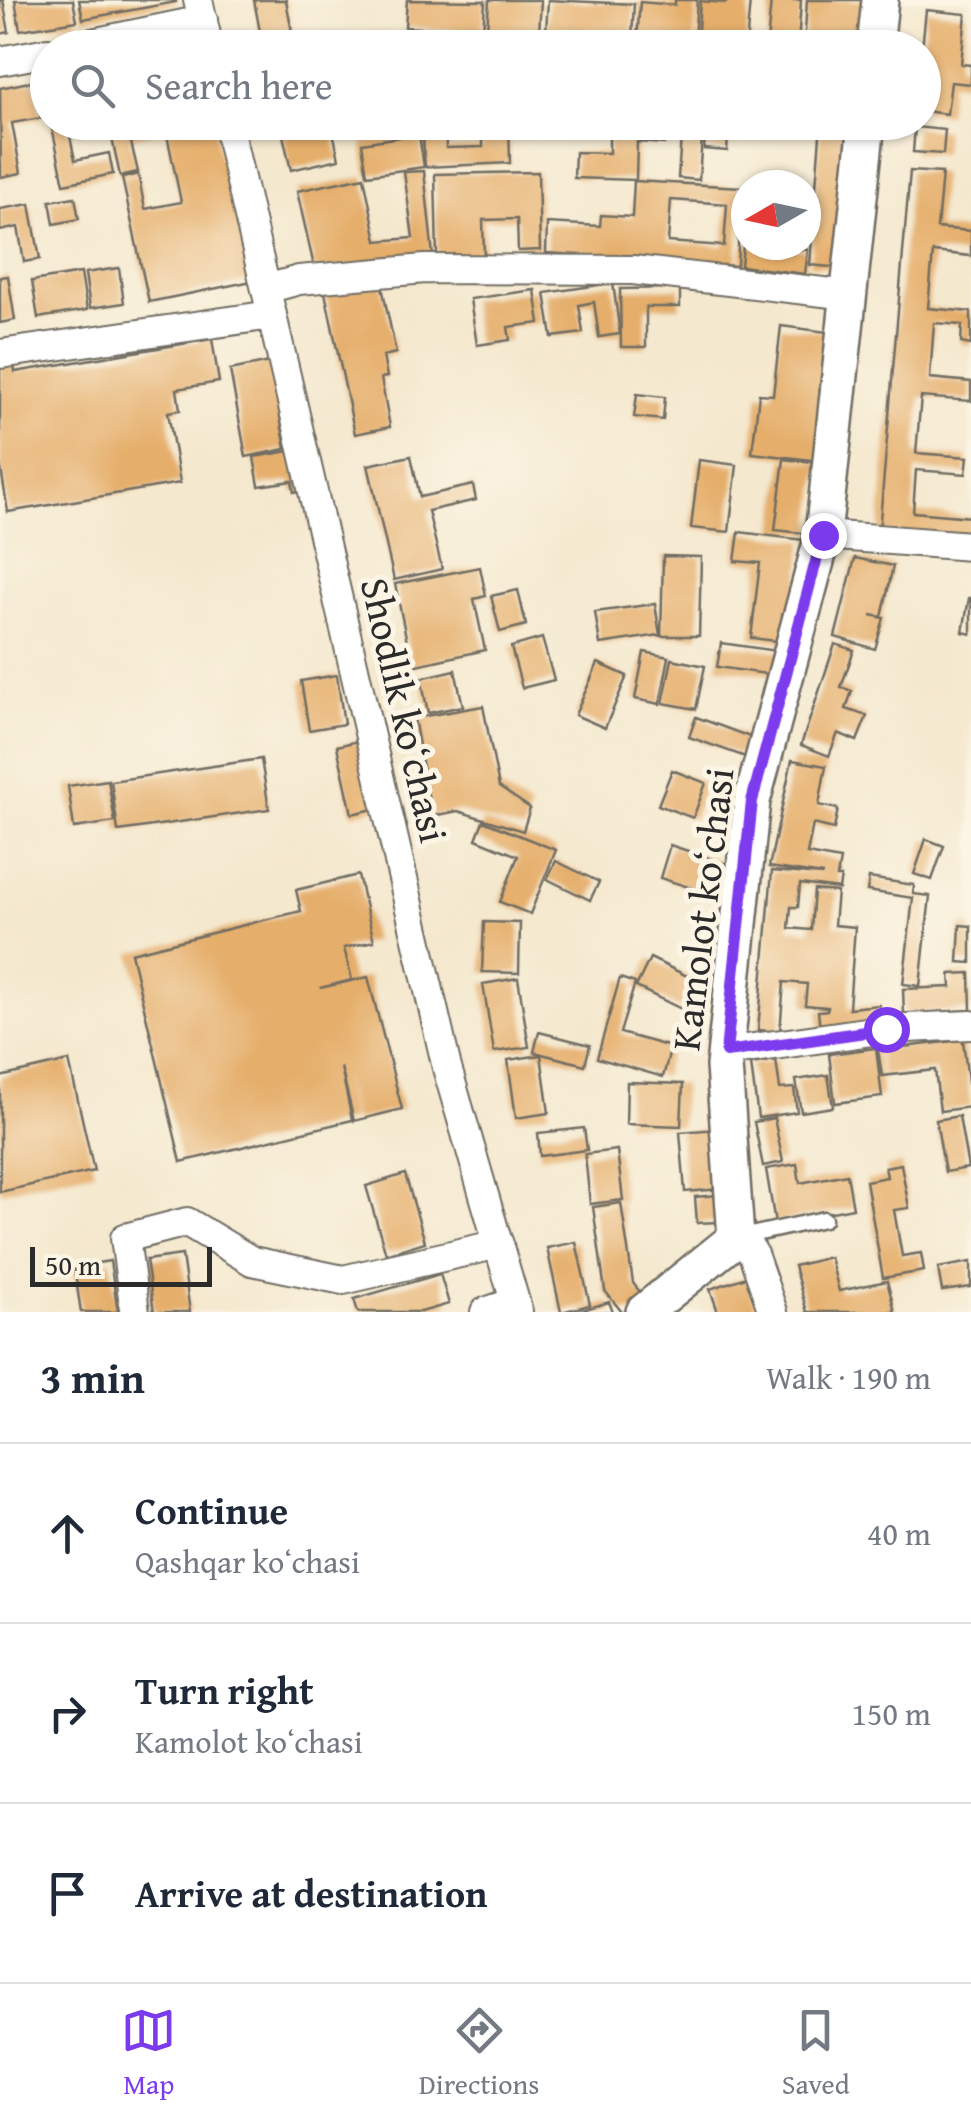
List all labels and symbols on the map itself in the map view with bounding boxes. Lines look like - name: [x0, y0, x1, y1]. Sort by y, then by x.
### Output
- north arrow: [731, 170, 821, 260]
- route end: [801, 513, 847, 559]
- street label: Shodlik koʻchasi: [346, 572, 464, 848]
- street label: Kamolot koʻchasi: [655, 764, 749, 1054]
- route start: [864, 1007, 910, 1053]
- scale bar: [30, 1242, 212, 1286]

